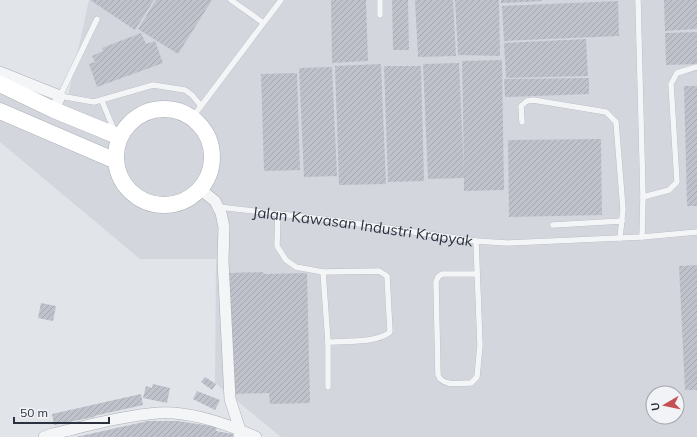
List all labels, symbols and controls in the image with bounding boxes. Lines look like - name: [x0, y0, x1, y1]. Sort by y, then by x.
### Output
- street label: Jalan Kawasan Industri Krapyak: [252, 201, 474, 250]
- north arrow: [645, 385, 685, 425]
- scale bar: [14, 399, 109, 425]
- text: U: [648, 401, 663, 412]
- text: 50 m: [20, 405, 48, 420]

